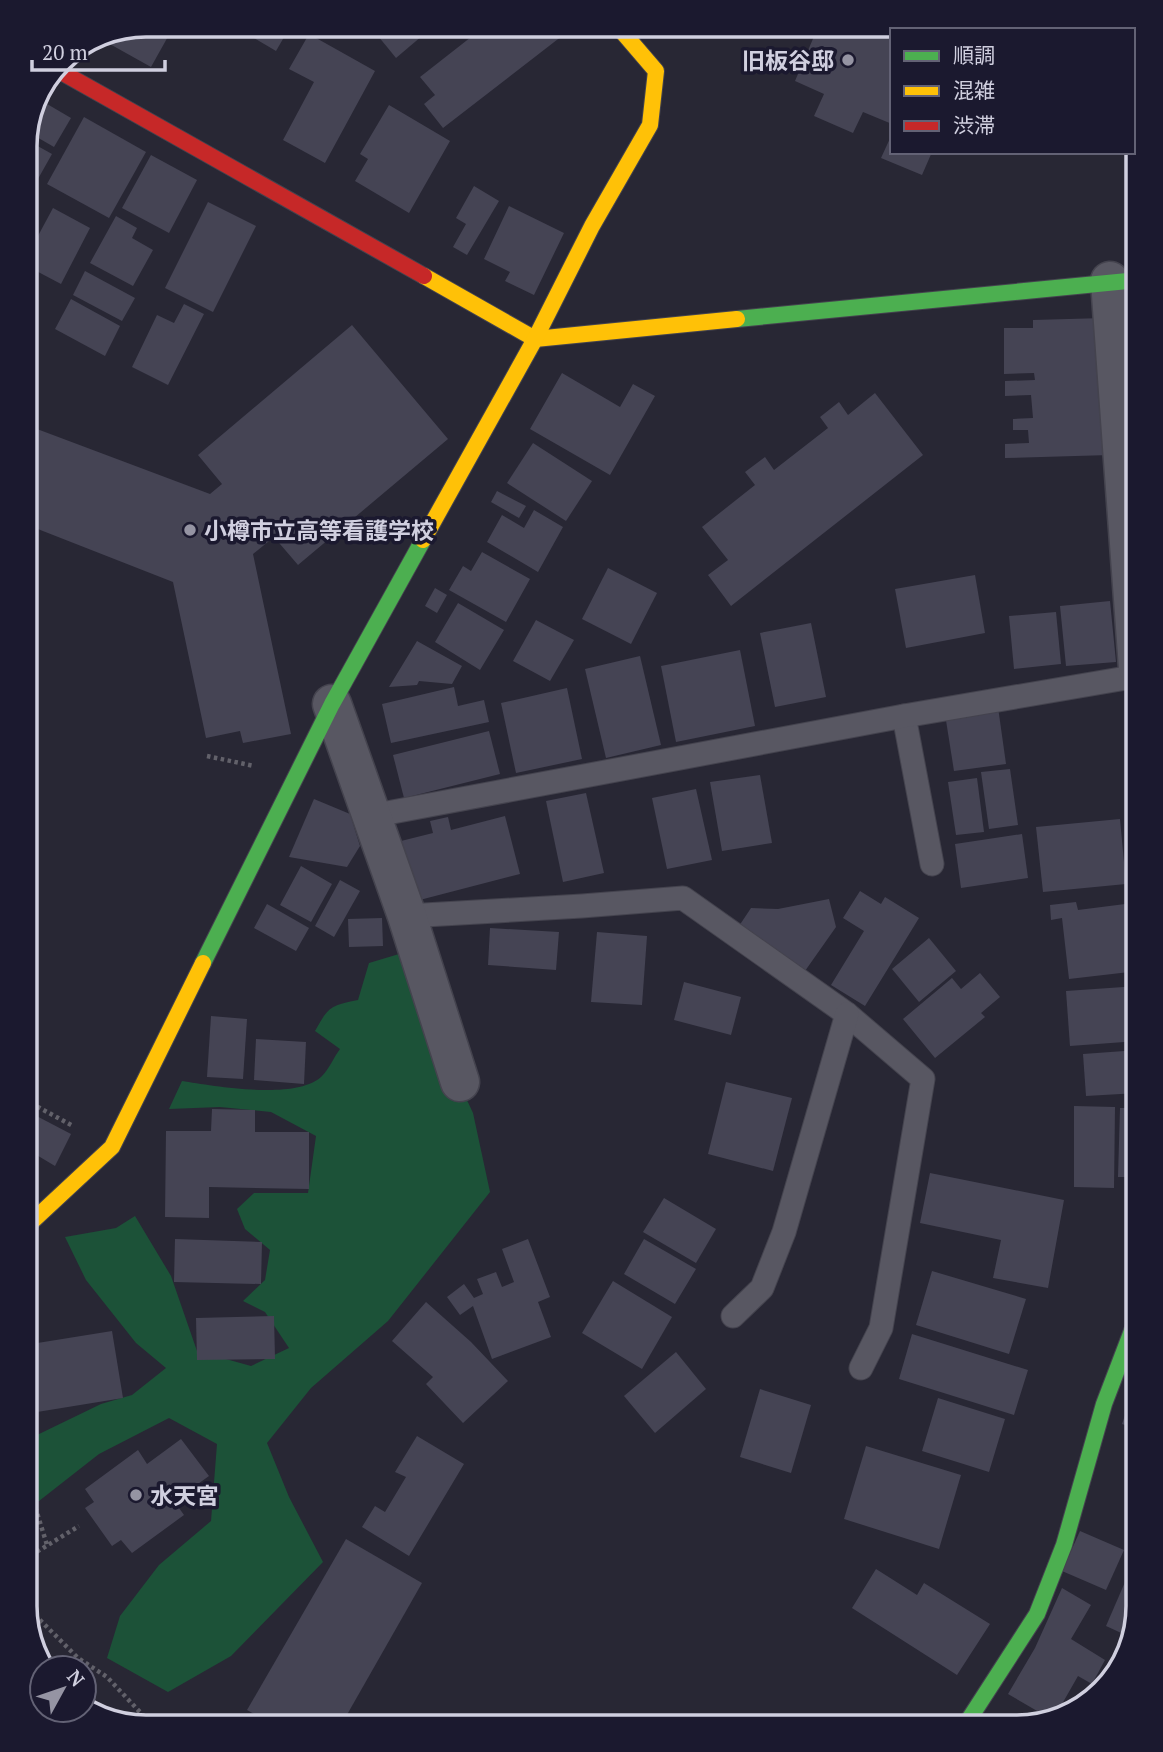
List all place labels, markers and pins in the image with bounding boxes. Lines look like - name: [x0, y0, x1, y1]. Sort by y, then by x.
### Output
- place label: 旧板谷邸: [742, 45, 834, 76]
- marker: 旧板谷邸: [840, 52, 856, 68]
- place label: 小樽市立高等看護学校: [204, 515, 434, 546]
- marker: 小樽市立高等看護学校: [182, 522, 198, 538]
- place label: 水天宮: [150, 1480, 219, 1511]
- marker: 水天宮: [128, 1487, 144, 1503]

